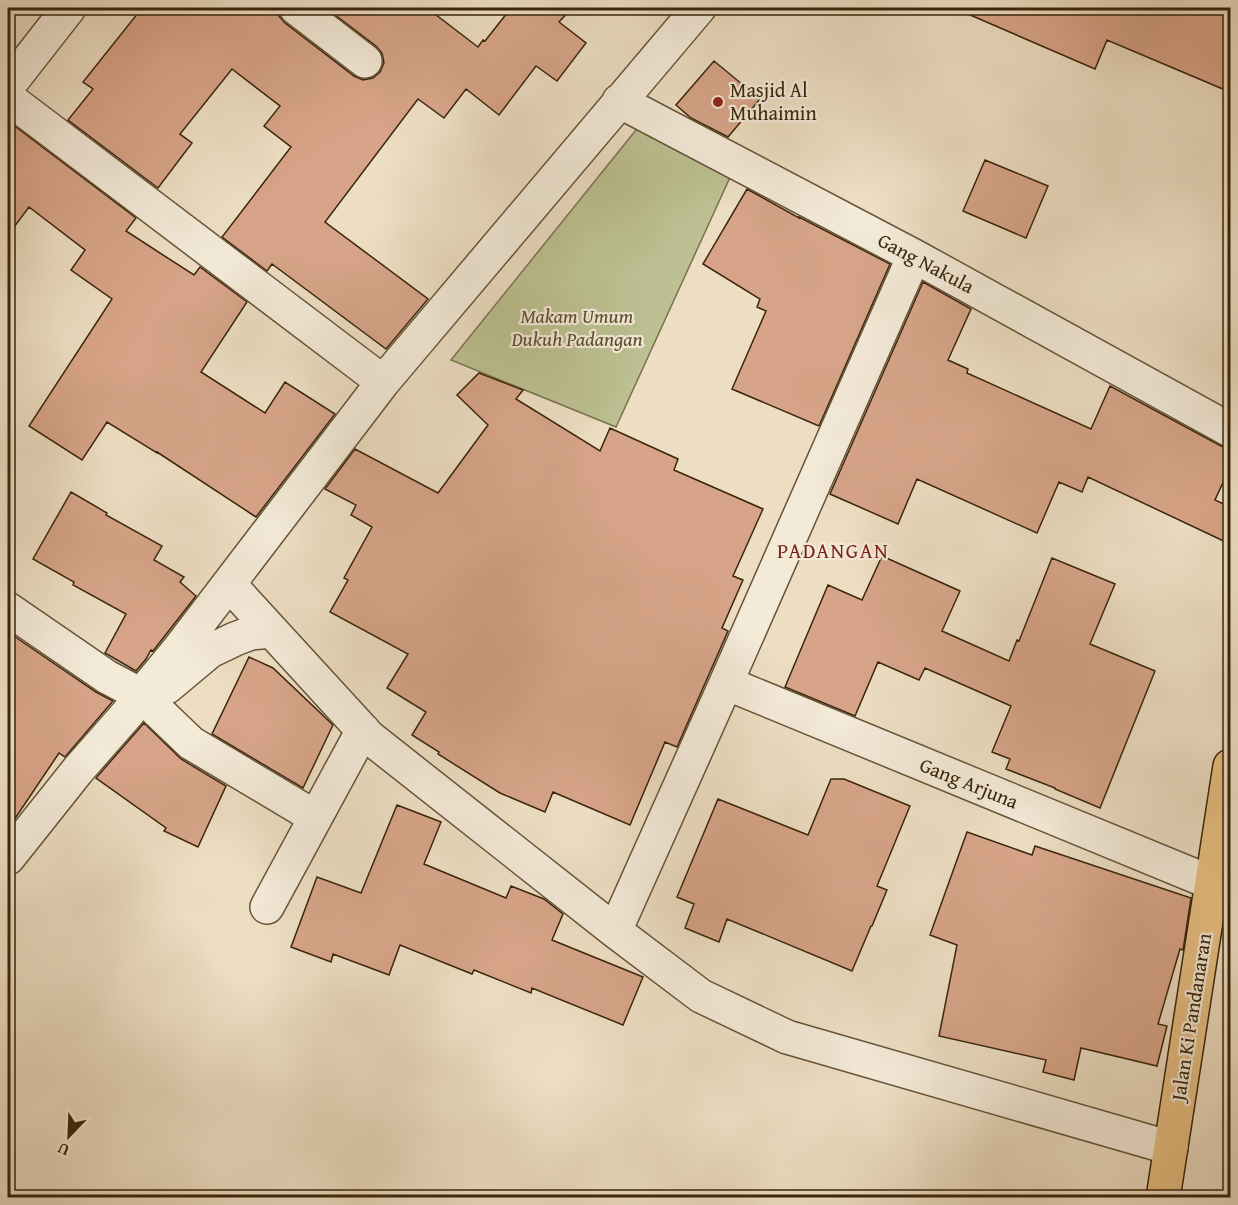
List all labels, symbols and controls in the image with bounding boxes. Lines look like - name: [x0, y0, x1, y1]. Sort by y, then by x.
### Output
- place label: Masjid Al Muhaimin: [730, 75, 817, 127]
- marker: Masjid Al Muhaimin: [711, 95, 725, 109]
- street label: Gang Nakula: [873, 225, 980, 300]
- park label: Makam Umum Dukuh Padangan: [510, 301, 643, 353]
- district label: PADANGAN: [777, 535, 889, 566]
- street label: Gang Arjuna: [916, 750, 1023, 816]
- street label: Jalan Ki Pandanaran: [1162, 931, 1218, 1106]
- north arrow: [39, 1106, 99, 1166]
- text: U: [53, 1137, 73, 1163]

